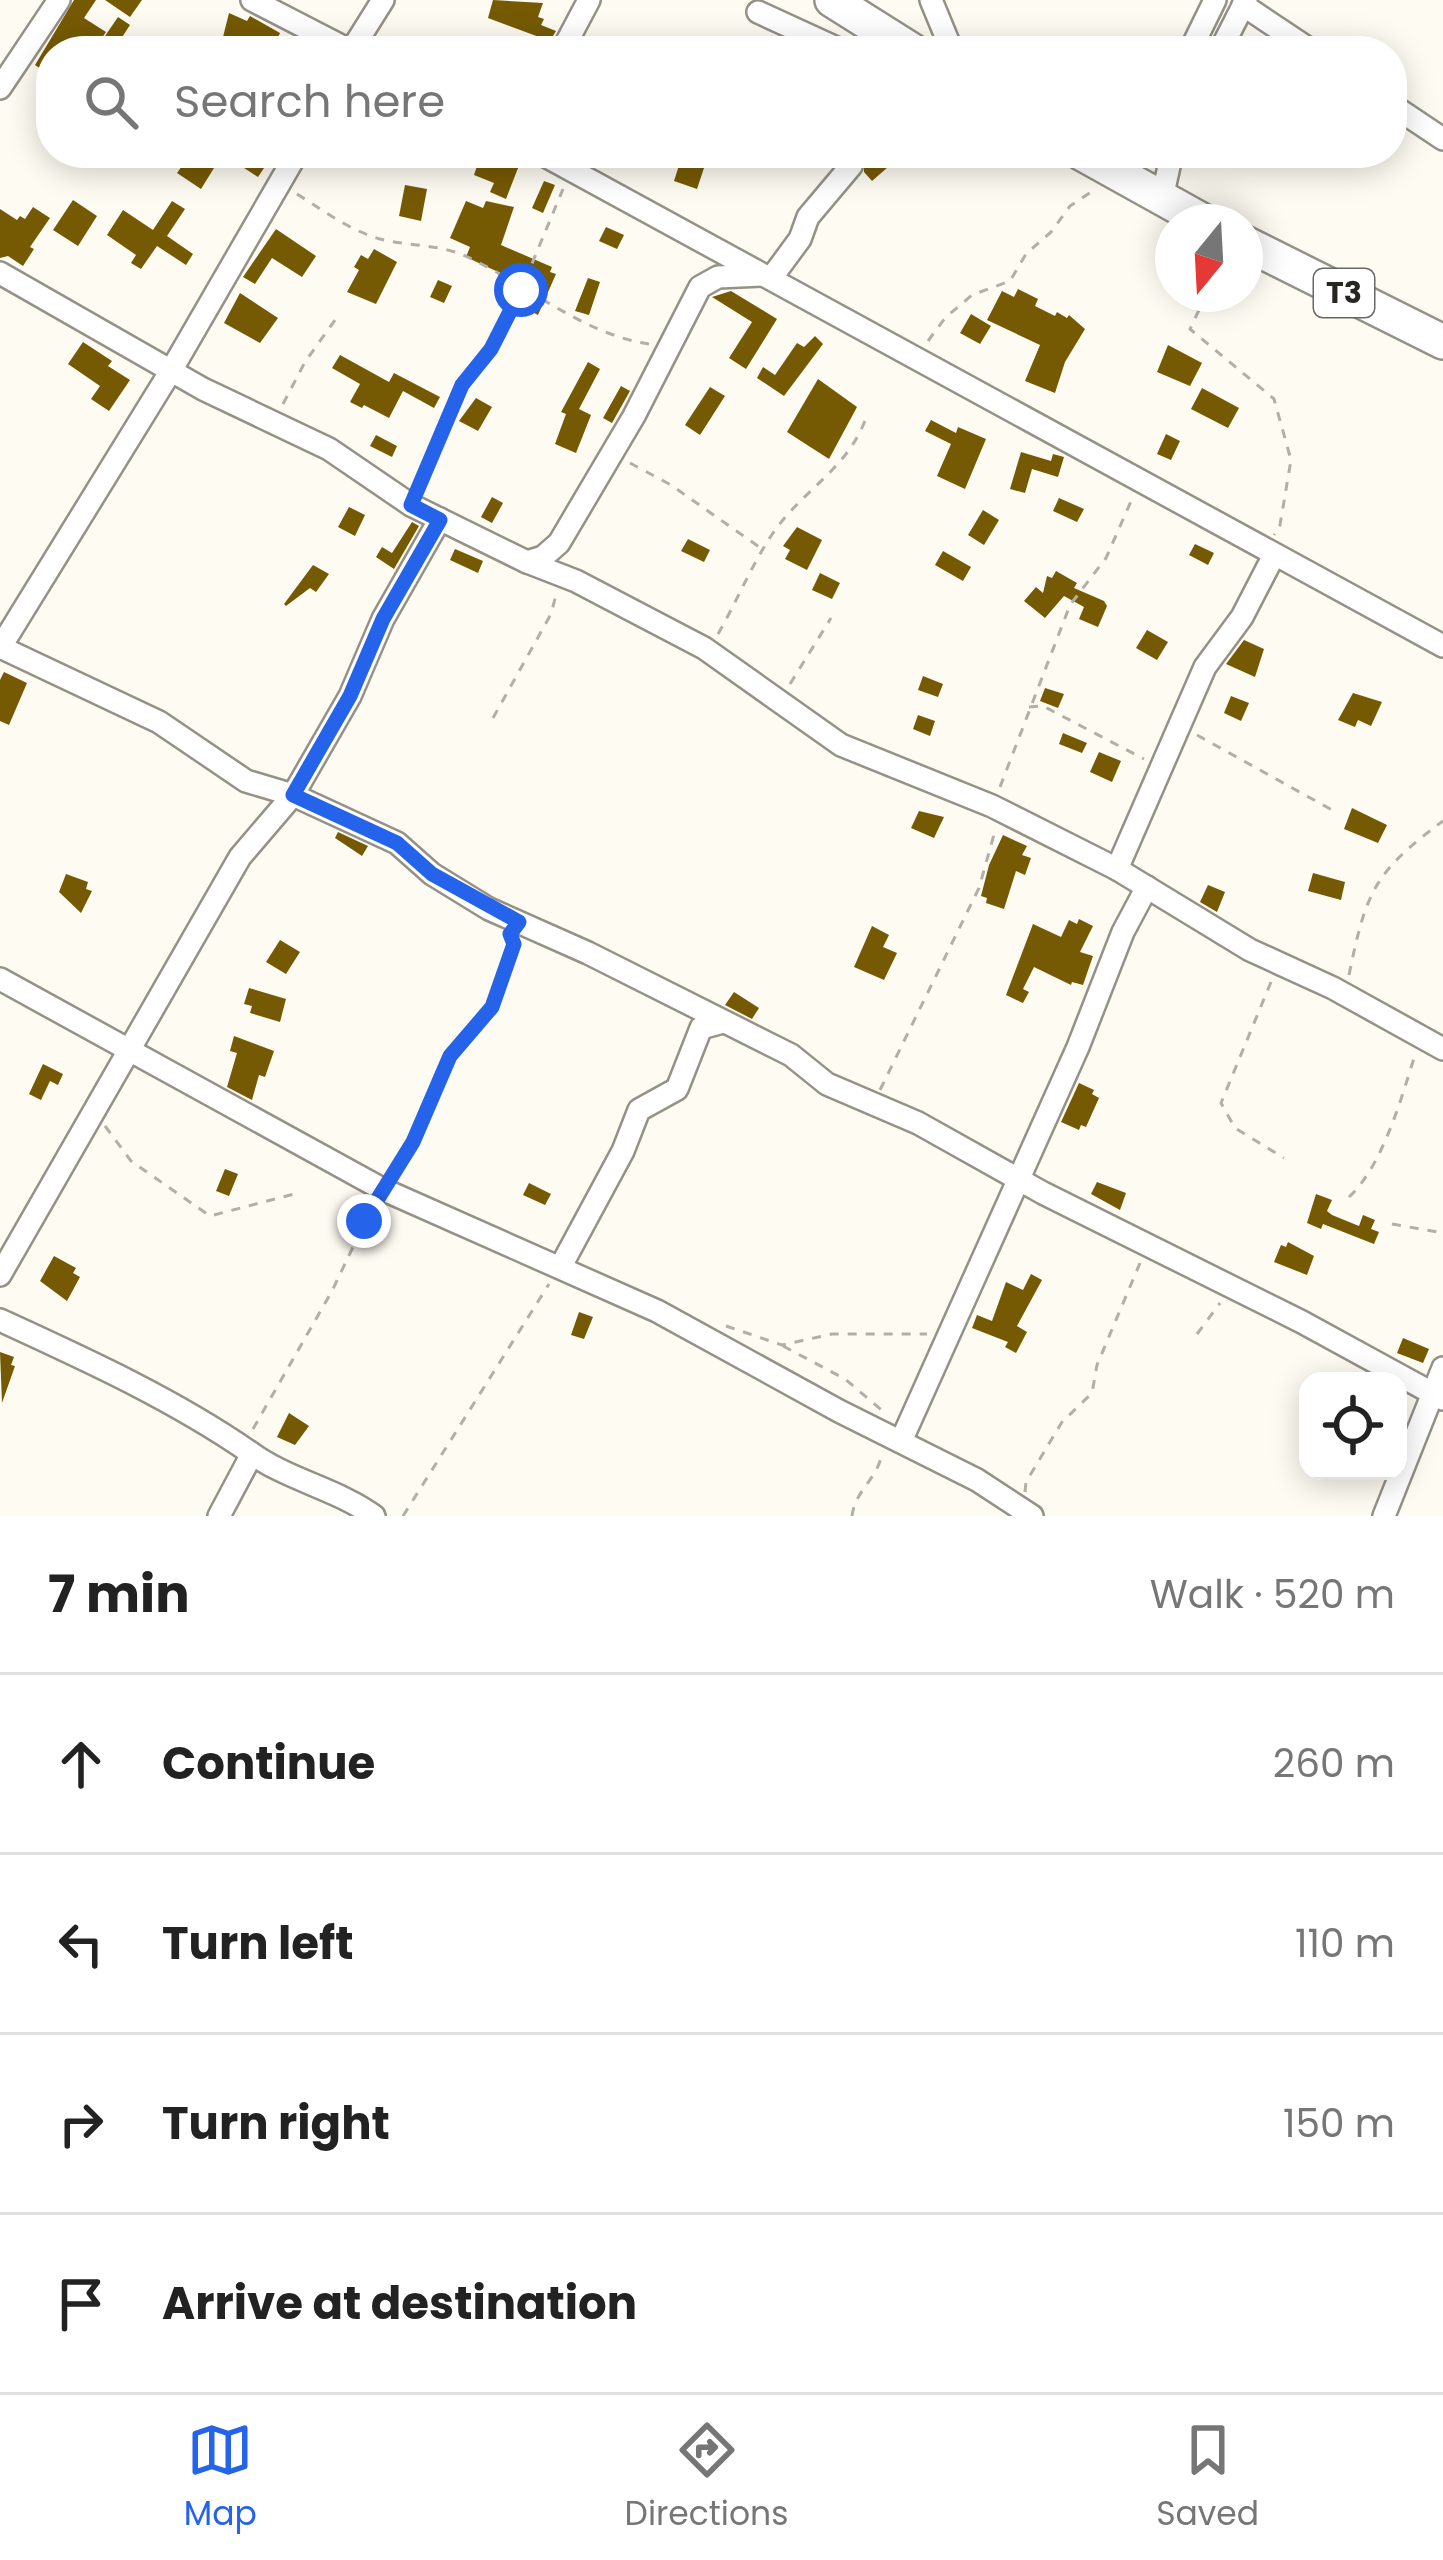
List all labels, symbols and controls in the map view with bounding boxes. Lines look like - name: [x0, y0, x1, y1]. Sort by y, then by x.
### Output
- search box: [36, 36, 1407, 168]
- icon: search: [78, 69, 144, 135]
- text: Search here: [174, 70, 445, 133]
- north arrow: [1155, 204, 1263, 312]
- route start: [494, 263, 548, 317]
- road number: T3: [1314, 269, 1374, 317]
- route end: [337, 1194, 391, 1248]
- map controls: [1299, 1372, 1407, 1480]
- button: locate: [1299, 1372, 1407, 1480]
- text: 7 min: [48, 1558, 190, 1630]
- text: Walk · 520 m: [1150, 1567, 1395, 1622]
- icon: ahead: [48, 1731, 114, 1797]
- text: Continue: [162, 1732, 375, 1795]
- text: 260 m: [1273, 1736, 1395, 1791]
- icon: left: [48, 1911, 114, 1977]
- text: Turn left: [162, 1912, 354, 1975]
- text: 110 m: [1295, 1916, 1395, 1971]
- icon: right: [48, 2091, 114, 2157]
- text: Turn right: [162, 2092, 390, 2155]
- text: 150 m: [1283, 2096, 1395, 2151]
- icon: arrive: [48, 2271, 114, 2337]
- text: Arrive at destination: [162, 2272, 637, 2335]
- tab: Map: [184, 2417, 257, 2539]
- tab: Directions: [625, 2417, 788, 2539]
- tab: Saved: [1156, 2417, 1259, 2539]

